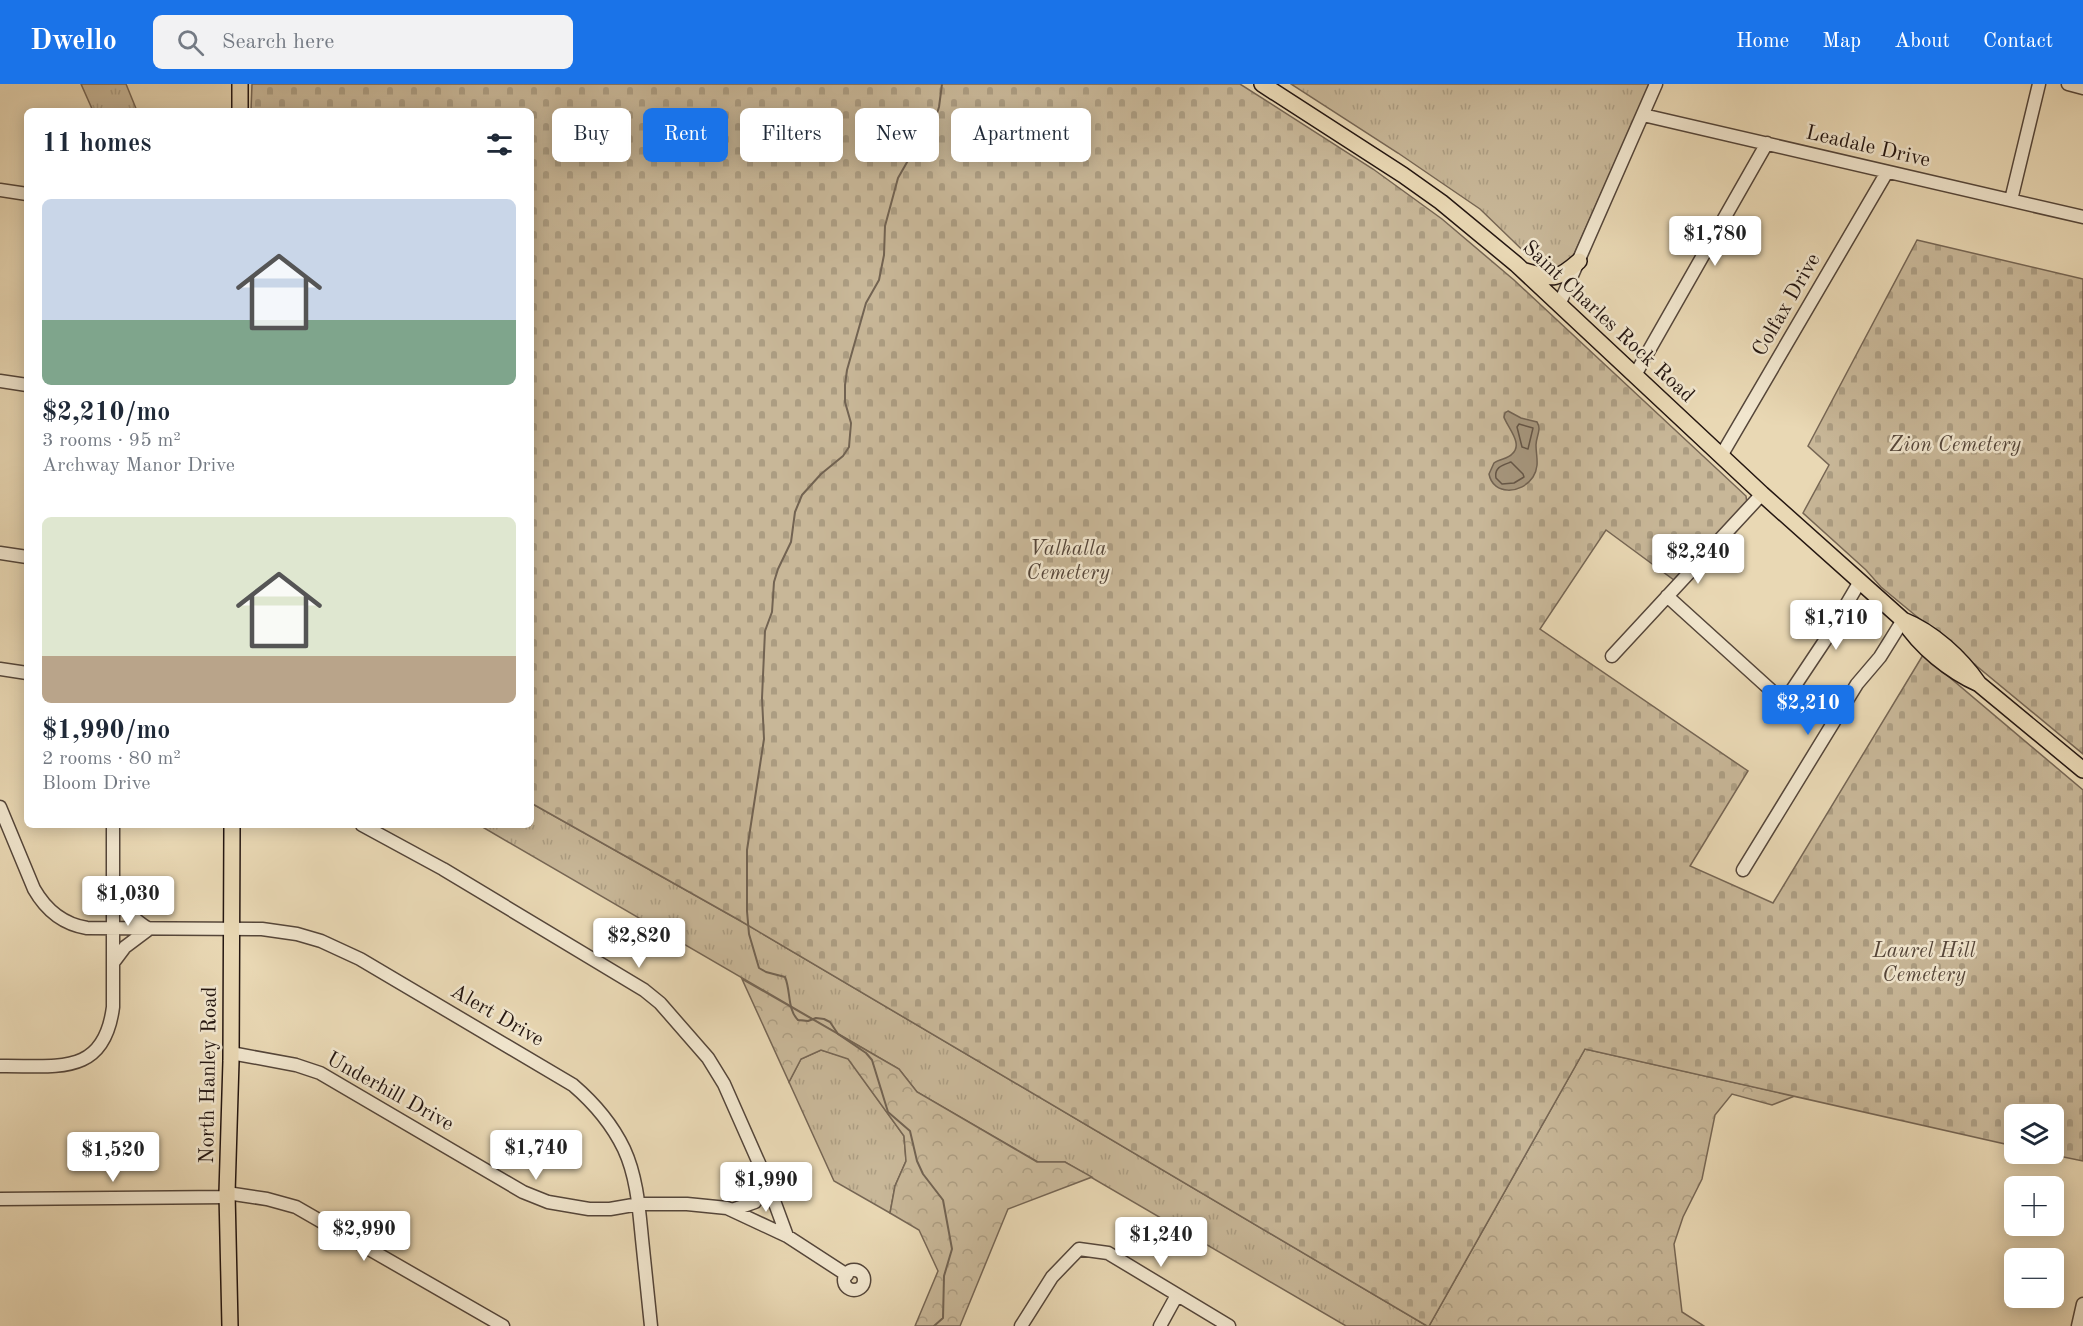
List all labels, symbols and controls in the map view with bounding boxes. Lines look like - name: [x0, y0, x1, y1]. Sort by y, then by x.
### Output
- search box: [153, 15, 573, 69]
- icon: search: [174, 26, 207, 59]
- text: Dwello: [30, 28, 117, 56]
- text: Search here: [222, 31, 334, 53]
- text: Home: [1736, 31, 1789, 52]
- text: Map: [1822, 31, 1861, 52]
- text: About: [1894, 31, 1950, 52]
- text: Contact: [1983, 31, 2053, 52]
- chip: Buy: [552, 108, 631, 162]
- chip: Rent: [643, 108, 728, 162]
- chip: Filters: [740, 108, 843, 162]
- chip: New: [855, 108, 939, 162]
- chip: Apartment: [951, 108, 1091, 162]
- street label: Leadale Drive: [1804, 122, 1932, 172]
- icon: filters: [483, 128, 516, 161]
- text: 11 homes: [42, 131, 151, 157]
- pin: $1,780: [1666, 216, 1764, 267]
- text: $1,780: [1683, 225, 1747, 245]
- street label: Saint Charles Rock Road: [1518, 237, 1698, 407]
- icon: home: [225, 238, 333, 346]
- street label: Colfax Drive: [1749, 250, 1825, 360]
- text: $2,210/mo: [42, 400, 170, 426]
- text: 3 rooms · 95 m²: [42, 431, 181, 451]
- park label: Zion Cemetery: [1889, 435, 2021, 456]
- text: Archway Manor Drive: [42, 456, 235, 476]
- pin: $2,240: [1649, 534, 1747, 585]
- park label: Valhalla Cemetery: [1026, 539, 1110, 584]
- text: $2,240: [1666, 543, 1730, 563]
- icon: home: [225, 556, 333, 664]
- pin: $1,710: [1787, 600, 1885, 651]
- text: $1,710: [1804, 609, 1868, 629]
- pin: $2,210: [1759, 685, 1857, 736]
- text: $2,210: [1776, 694, 1840, 714]
- text: $1,990/mo: [42, 718, 170, 744]
- text: 2 rooms · 80 m²: [42, 749, 181, 769]
- text: Bloom Drive: [42, 774, 151, 794]
- pin: $1,030: [79, 876, 177, 927]
- text: $1,030: [96, 885, 160, 905]
- pin: $2,820: [590, 918, 688, 969]
- text: $2,820: [607, 927, 671, 947]
- park label: Laurel Hill Cemetery: [1871, 941, 1976, 986]
- street label: Alert Drive: [447, 981, 547, 1051]
- street label: North Hanley Road: [197, 986, 221, 1164]
- street label: Underhill Drive: [323, 1048, 457, 1136]
- map controls: [2004, 1104, 2064, 1308]
- button: layers: [2004, 1104, 2064, 1164]
- pin: $1,740: [487, 1130, 585, 1181]
- pin: $1,520: [64, 1132, 162, 1183]
- text: $1,740: [504, 1139, 568, 1159]
- text: $1,520: [81, 1141, 145, 1161]
- pin: $1,990: [717, 1162, 815, 1213]
- text: $1,990: [734, 1171, 798, 1191]
- button: +: [2004, 1176, 2064, 1236]
- pin: $2,990: [315, 1211, 413, 1262]
- pin: $1,240: [1112, 1217, 1210, 1268]
- text: $2,990: [332, 1220, 396, 1240]
- text: $1,240: [1129, 1226, 1193, 1246]
- button: −: [2004, 1248, 2064, 1308]

